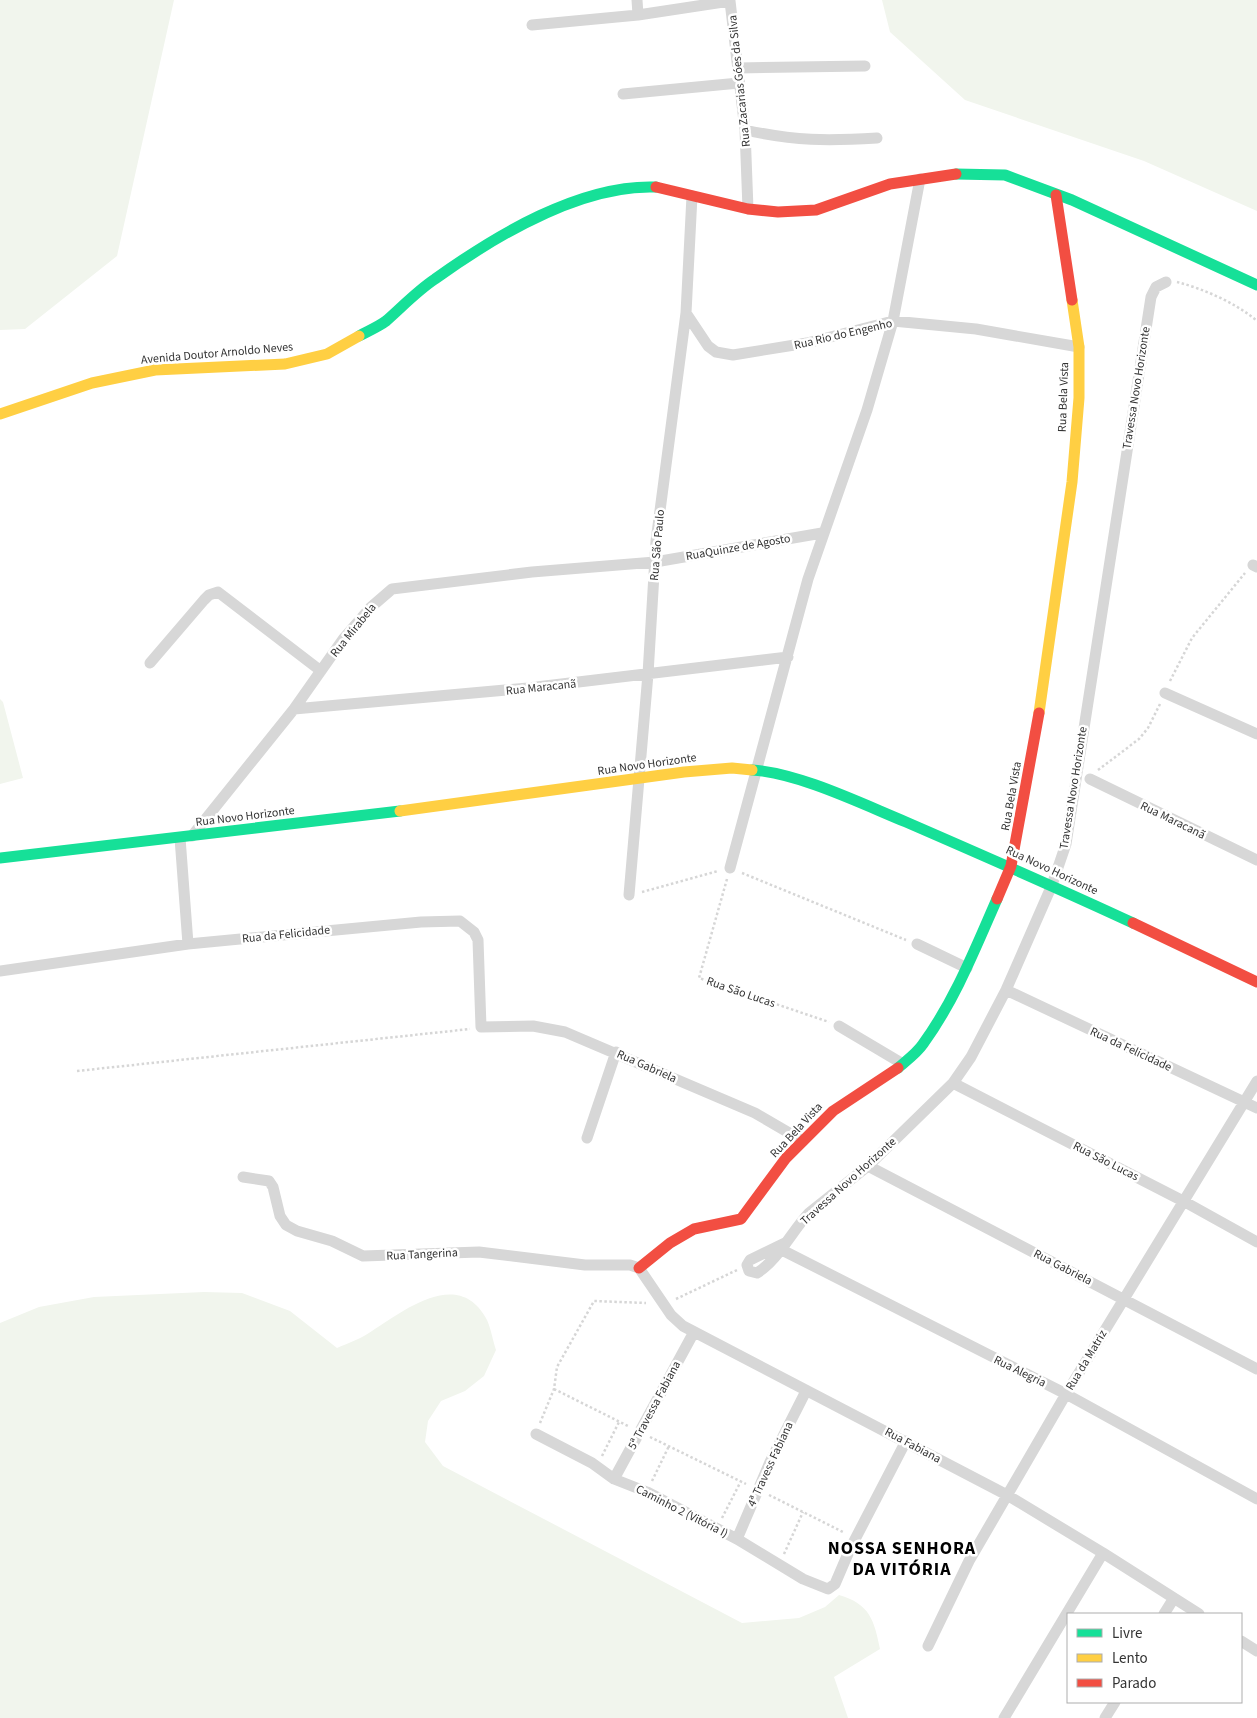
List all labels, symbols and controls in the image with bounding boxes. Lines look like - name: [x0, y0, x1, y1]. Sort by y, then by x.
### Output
- street label: Rua Zacarias Góes da Silva: [724, 14, 755, 148]
- street label: Rua Rio do Engenho: [792, 315, 894, 354]
- street label: Travessa Novo Horizonte: [1118, 326, 1155, 451]
- street label: Avenida Doutor Arnoldo Neves: [140, 338, 294, 369]
- street label: Rua Bela Vista: [1054, 362, 1073, 432]
- street label: Rua São Paulo: [646, 509, 669, 581]
- street label: RuaQuinze de Agosto: [685, 530, 792, 565]
- street label: Rua Mirabela: [326, 600, 380, 661]
- street label: Rua Maracanã: [505, 675, 577, 700]
- street label: Travessa Novo Horizonte: [1055, 726, 1092, 851]
- street label: Rua Novo Horizonte: [596, 749, 698, 780]
- street label: Rua Bela Vista: [997, 760, 1026, 832]
- street label: Rua Maracanã: [1137, 797, 1208, 844]
- street label: Rua Novo Horizonte: [194, 802, 296, 831]
- street label: Rua Novo Horizonte: [1003, 842, 1101, 899]
- street label: Rua da Felicidade: [241, 921, 331, 948]
- street label: Rua São Lucas: [704, 973, 778, 1012]
- street label: Rua da Felicidade: [1087, 1023, 1174, 1076]
- street label: Rua Gabriela: [614, 1046, 680, 1087]
- street label: Rua Bela Vista: [766, 1099, 826, 1162]
- street label: Travessa Novo Horizonte: [797, 1134, 900, 1229]
- street label: Rua São Lucas: [1070, 1138, 1142, 1185]
- street label: Rua Tangerina: [386, 1244, 458, 1265]
- street label: Rua Gabriela: [1030, 1245, 1095, 1290]
- street label: Rua da Matriz: [1062, 1327, 1111, 1394]
- street label: Rua Alegria: [991, 1351, 1049, 1391]
- street label: 5ª Travessa Fabiana: [624, 1358, 685, 1453]
- street label: 4ª Travess Fabiana: [743, 1419, 798, 1510]
- street label: Rua Fabiana: [882, 1423, 944, 1467]
- street label: Caminho 2 (Vitória I): [633, 1481, 731, 1542]
- district label: NOSSA SENHORA DA VITÓRIA: [828, 1536, 976, 1582]
- legend: [1067, 1613, 1242, 1703]
- text: Livre: [1112, 1623, 1142, 1644]
- text: Lento: [1112, 1648, 1148, 1669]
- text: Parado: [1112, 1673, 1156, 1694]

